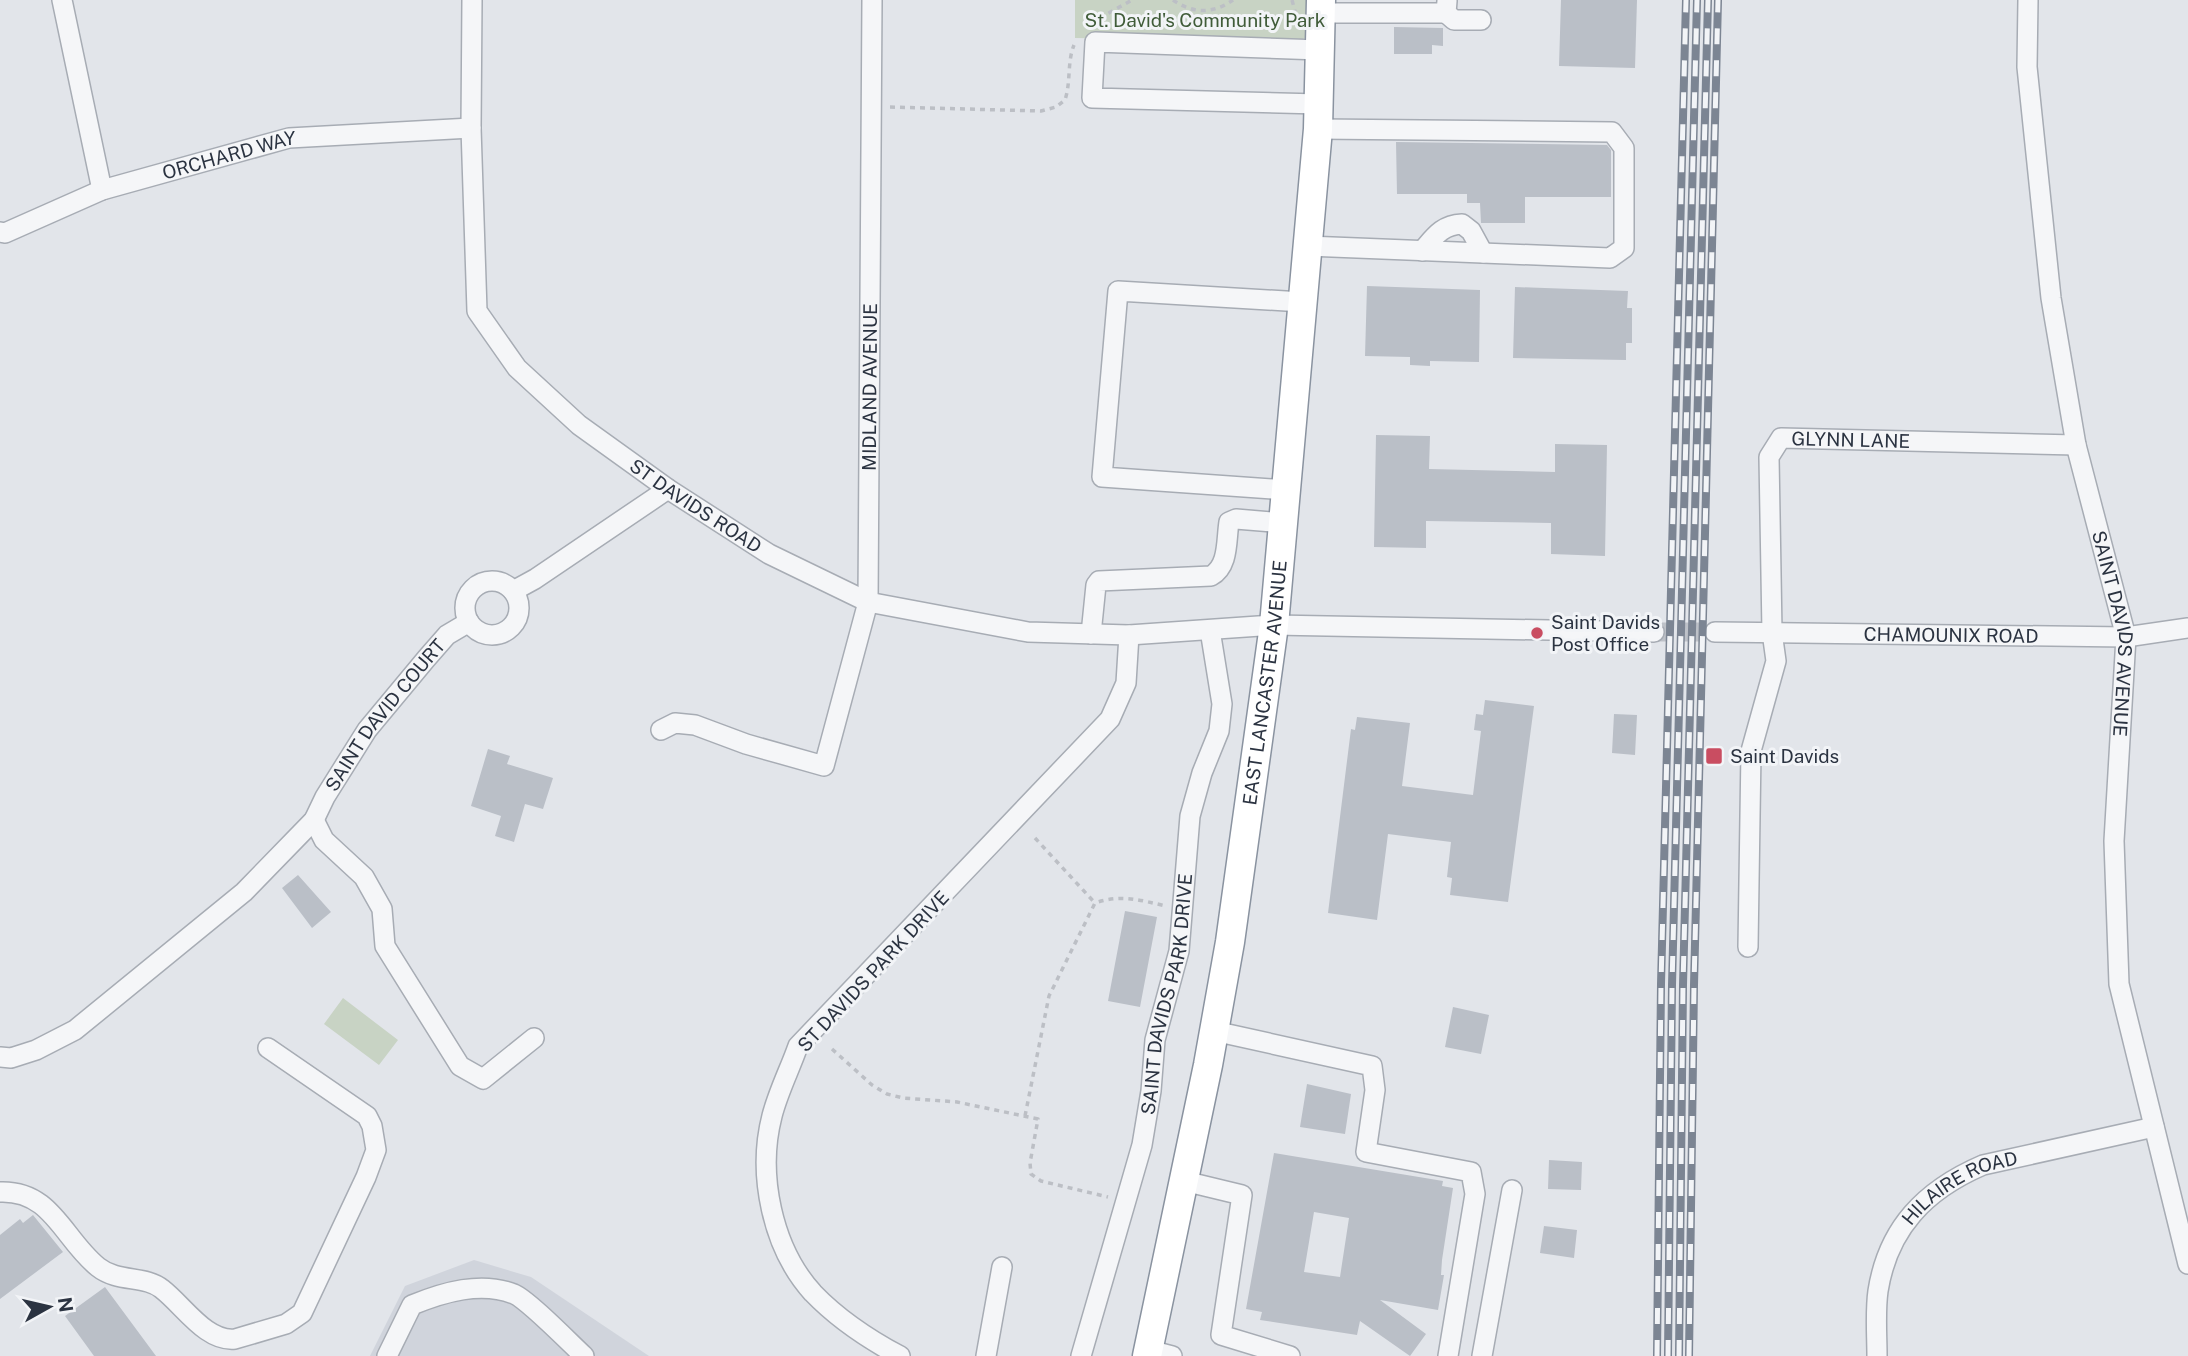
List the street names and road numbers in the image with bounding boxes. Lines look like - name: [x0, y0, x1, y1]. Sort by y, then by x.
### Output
- street label: ORCHARD WAY: [160, 127, 297, 184]
- street label: MIDLAND AVENUE: [858, 303, 881, 471]
- street label: GLYNN LANE: [1791, 427, 1910, 452]
- street label: ST DAVIDS ROAD: [626, 454, 766, 557]
- street label: SAINT DAVIDS AVENUE: [2088, 528, 2137, 737]
- street label: EAST LANCASTER AVENUE: [1238, 559, 1291, 807]
- street label: CHAMOUNIX ROAD: [1863, 623, 2039, 647]
- street label: SAINT DAVID COURT: [320, 634, 450, 795]
- street label: SAINT DAVIDS PARK DRIVE: [1136, 873, 1196, 1116]
- street label: ST DAVIDS PARK DRIVE: [793, 886, 953, 1056]
- street label: HILAIRE ROAD: [1897, 1147, 2019, 1229]

